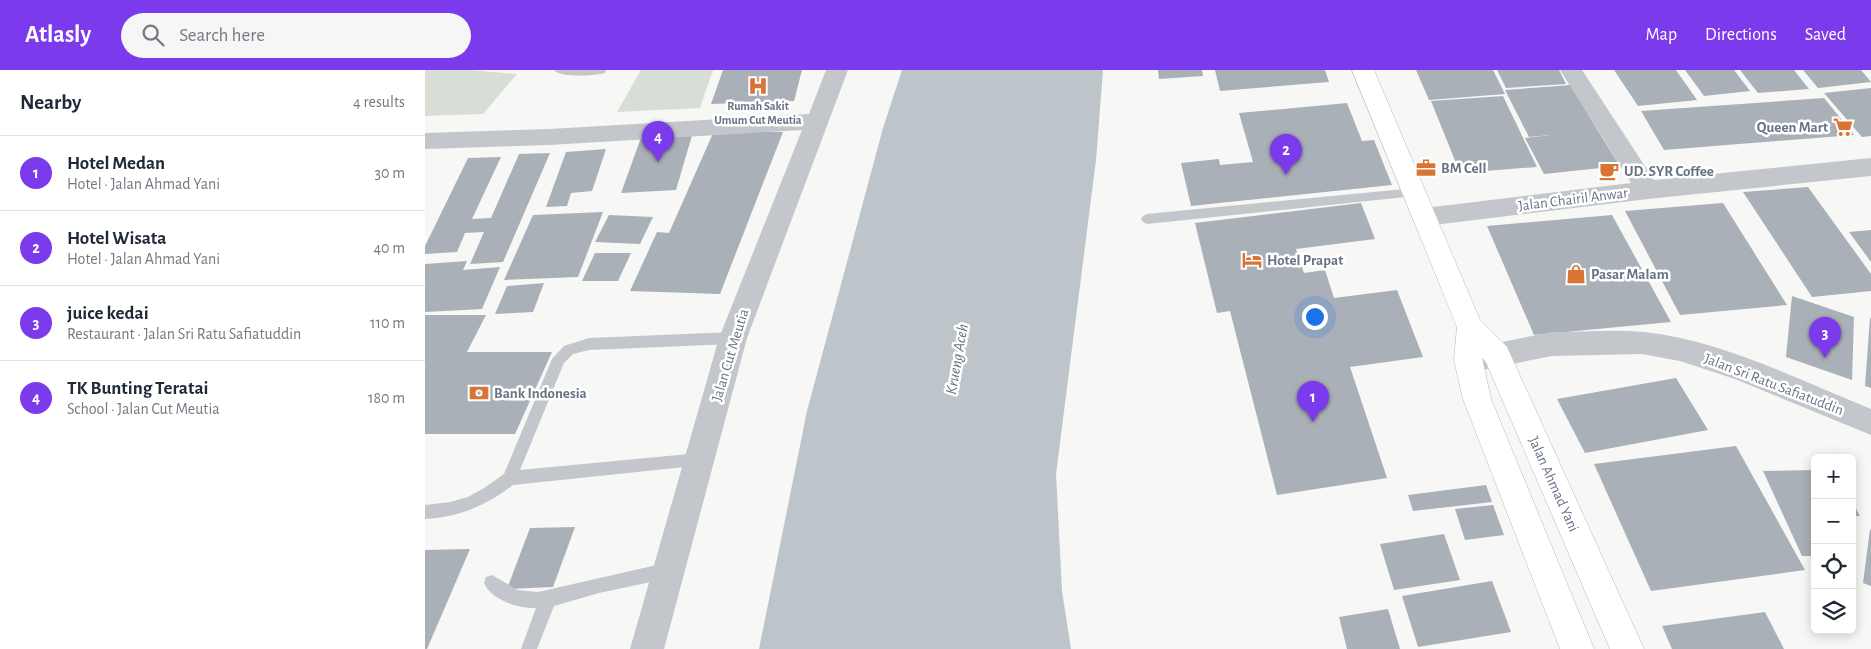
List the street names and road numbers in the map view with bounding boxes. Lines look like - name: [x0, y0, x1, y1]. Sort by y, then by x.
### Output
- street label: Jalan Chairil Anwar: [1517, 185, 1629, 214]
- street label: Jalan Cut Meutia: [709, 307, 752, 403]
- street label: Jalan Sri Ratu Safiatuddin: [1702, 351, 1846, 418]
- street label: Jalan Ahmad Yani: [1526, 434, 1581, 534]

